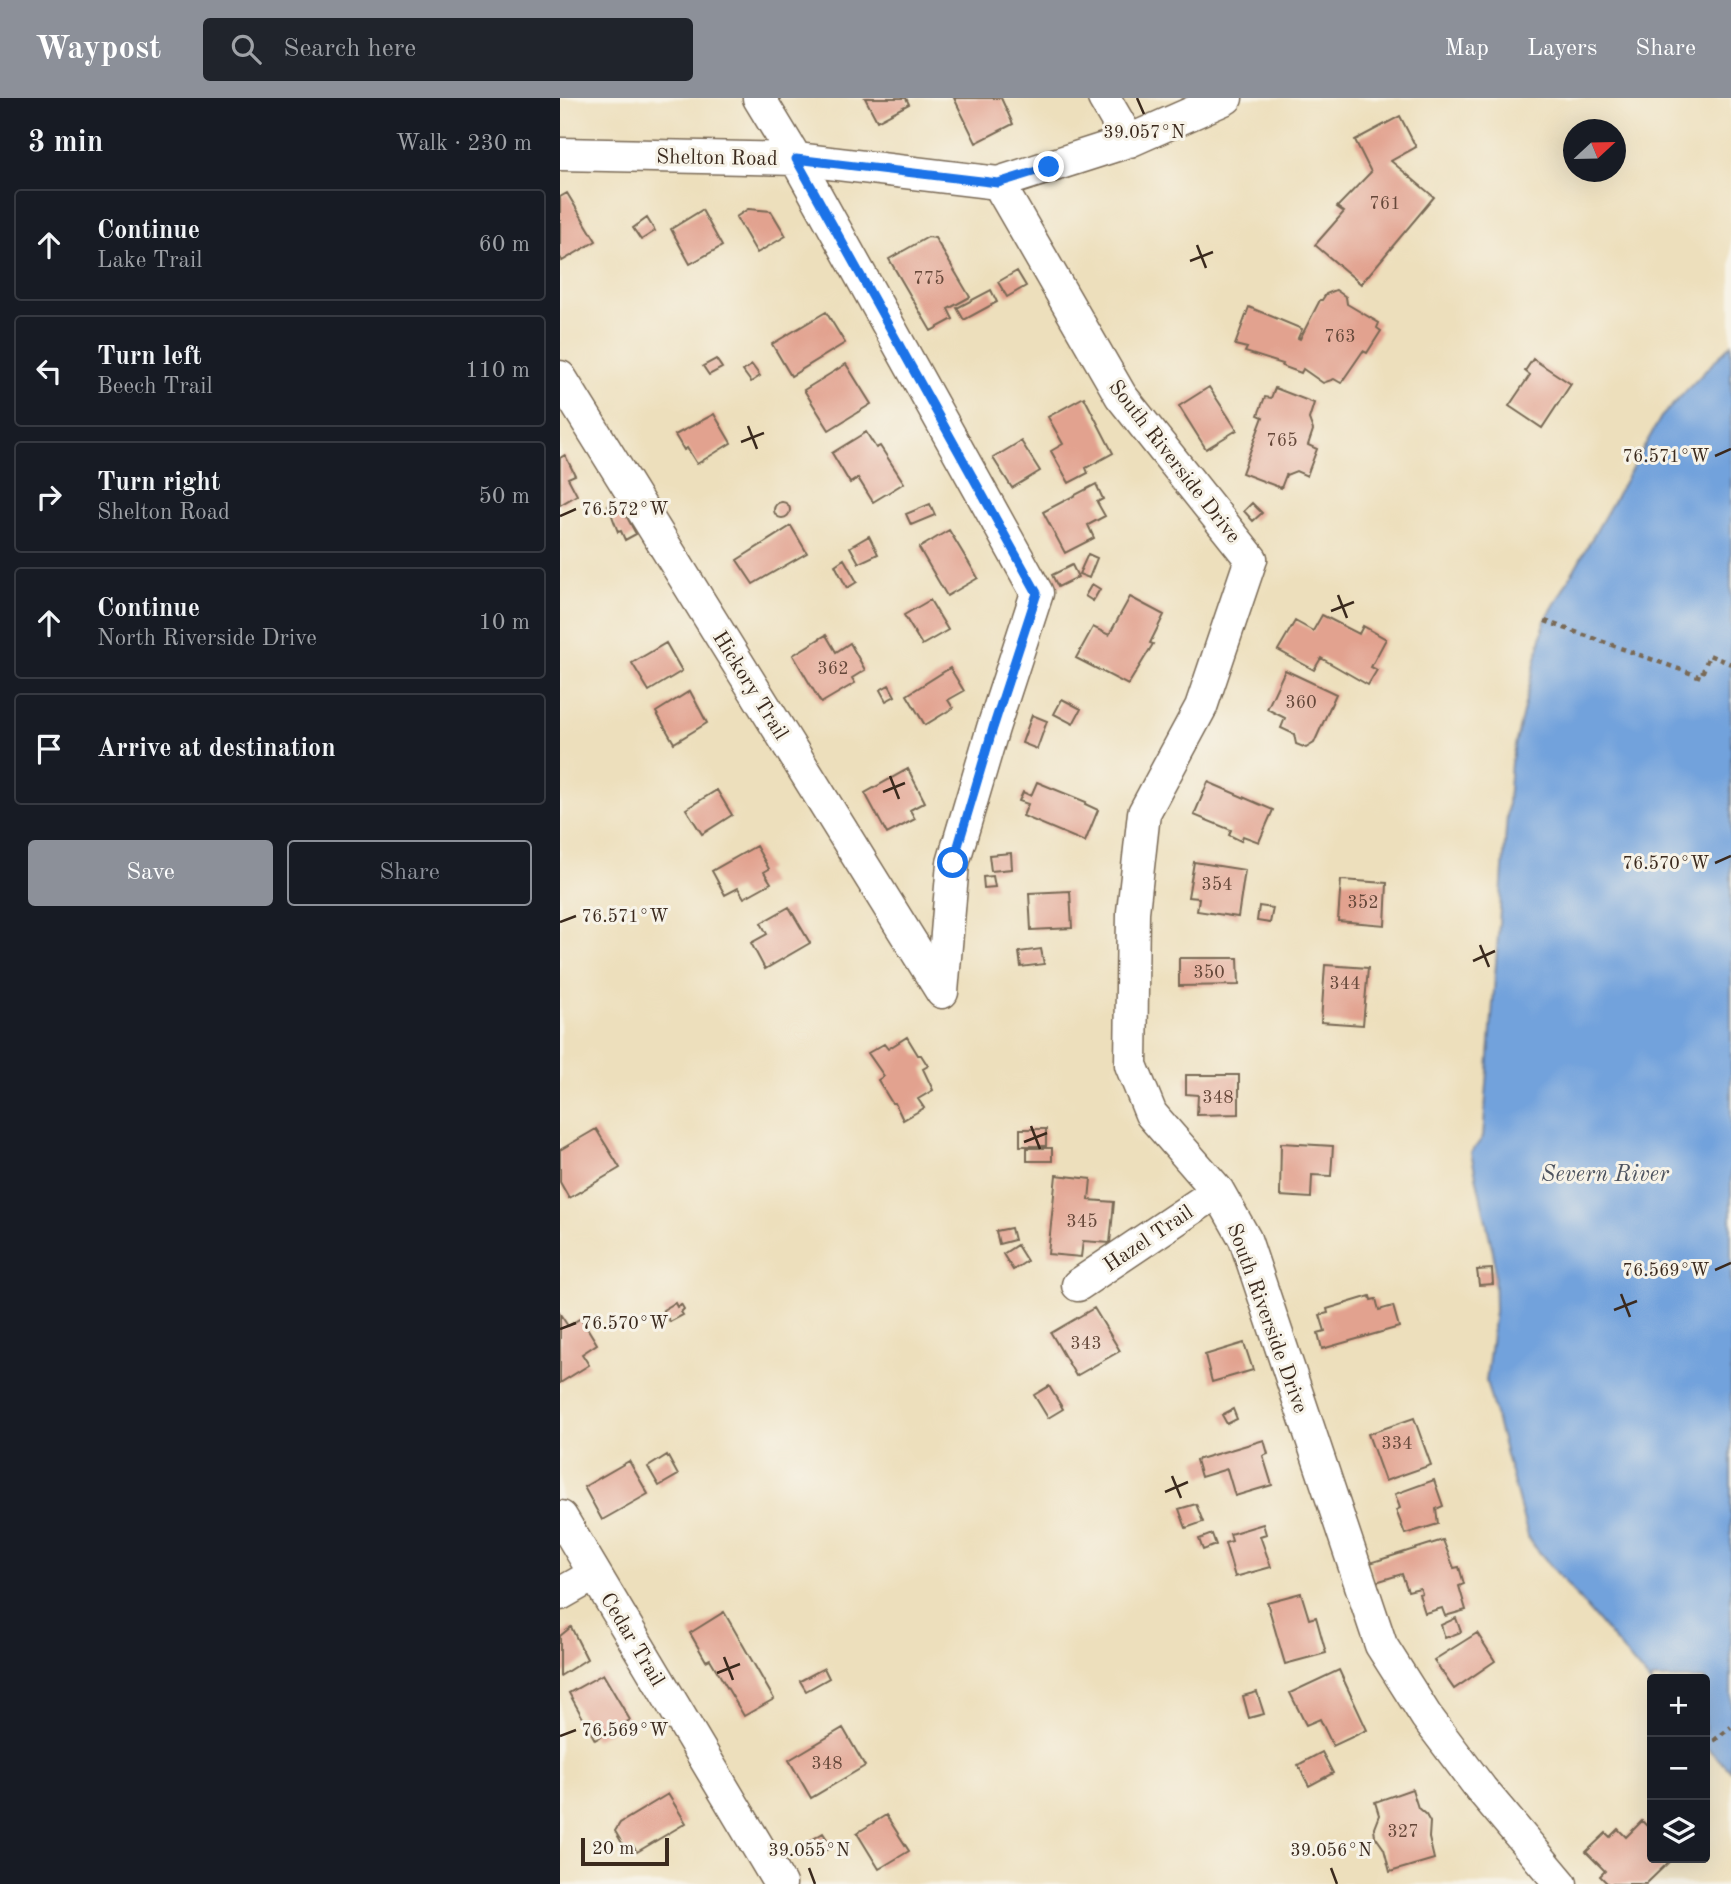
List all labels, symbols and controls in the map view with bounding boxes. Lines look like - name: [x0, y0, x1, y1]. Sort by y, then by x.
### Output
- search box: [203, 18, 693, 81]
- icon: search: [227, 30, 265, 68]
- text: Waypost: [35, 33, 161, 66]
- text: Search here: [283, 36, 416, 62]
- text: Map: [1445, 37, 1489, 61]
- text: Layers: [1527, 37, 1597, 61]
- text: Share: [1635, 37, 1696, 61]
- north arrow: [1563, 119, 1626, 182]
- text: 39.057°N: [1103, 124, 1185, 142]
- text: 3 min: [28, 128, 103, 158]
- text: Walk · 230 m: [396, 132, 532, 155]
- street label: Shelton Road: [656, 147, 778, 170]
- route end: [1033, 151, 1064, 182]
- house number: 761: [1369, 195, 1401, 213]
- text: Continue: [97, 218, 200, 244]
- icon: ahead: [30, 226, 68, 264]
- text: 60 m: [479, 233, 530, 256]
- text: Lake Trail: [97, 249, 202, 272]
- house number: 775: [913, 270, 945, 288]
- house number: 763: [1324, 328, 1356, 346]
- text: Turn left: [97, 344, 202, 370]
- icon: left: [30, 352, 68, 390]
- text: 110 m: [465, 359, 530, 382]
- text: Beech Trail: [97, 375, 213, 398]
- street label: South Riverside Drive: [1104, 377, 1244, 547]
- house number: 765: [1266, 432, 1298, 450]
- text: 76.571°W: [1623, 448, 1709, 466]
- text: Turn right: [97, 470, 220, 496]
- icon: right: [30, 478, 68, 516]
- text: 50 m: [479, 485, 530, 508]
- text: Shelton Road: [97, 501, 230, 524]
- text: 76.572°W: [582, 501, 668, 519]
- text: Continue: [97, 596, 200, 622]
- icon: ahead: [30, 604, 68, 642]
- text: 10 m: [479, 611, 530, 634]
- text: North Riverside Drive: [97, 627, 317, 650]
- street label: Hickory Trail: [708, 628, 792, 744]
- house number: 362: [817, 660, 849, 678]
- house number: 360: [1285, 694, 1317, 712]
- icon: arrive: [30, 730, 68, 768]
- text: Arrive at destination: [97, 736, 336, 762]
- button: Save: [28, 840, 273, 906]
- button: Share: [287, 840, 532, 906]
- route start: [937, 847, 968, 878]
- text: 76.570°W: [1623, 855, 1709, 873]
- house number: 354: [1201, 876, 1233, 894]
- house number: 352: [1347, 894, 1379, 912]
- text: 76.571°W: [582, 908, 668, 926]
- house number: 350: [1193, 964, 1225, 982]
- house number: 344: [1329, 975, 1361, 993]
- house number: 348: [1202, 1089, 1234, 1107]
- water label: Severn River: [1541, 1163, 1670, 1186]
- street label: Hazel Trail: [1100, 1202, 1198, 1277]
- house number: 345: [1066, 1213, 1098, 1231]
- street label: South Riverside Drive: [1222, 1221, 1311, 1416]
- text: 76.569°W: [1623, 1262, 1709, 1280]
- text: 76.570°W: [582, 1315, 668, 1333]
- house number: 343: [1070, 1335, 1102, 1353]
- house number: 334: [1381, 1435, 1413, 1453]
- street label: Cedar Trail: [596, 1589, 668, 1690]
- map controls: [1647, 1674, 1710, 1863]
- button: +: [1647, 1674, 1710, 1737]
- text: 76.569°W: [582, 1722, 668, 1740]
- button: −: [1647, 1737, 1710, 1800]
- house number: 348: [811, 1755, 843, 1773]
- button: layers: [1647, 1800, 1710, 1863]
- house number: 327: [1387, 1823, 1419, 1841]
- scale bar: [581, 1835, 668, 1867]
- text: 20 m: [592, 1840, 634, 1859]
- text: 39.055°N: [768, 1842, 850, 1860]
- text: 39.056°N: [1290, 1842, 1372, 1860]

